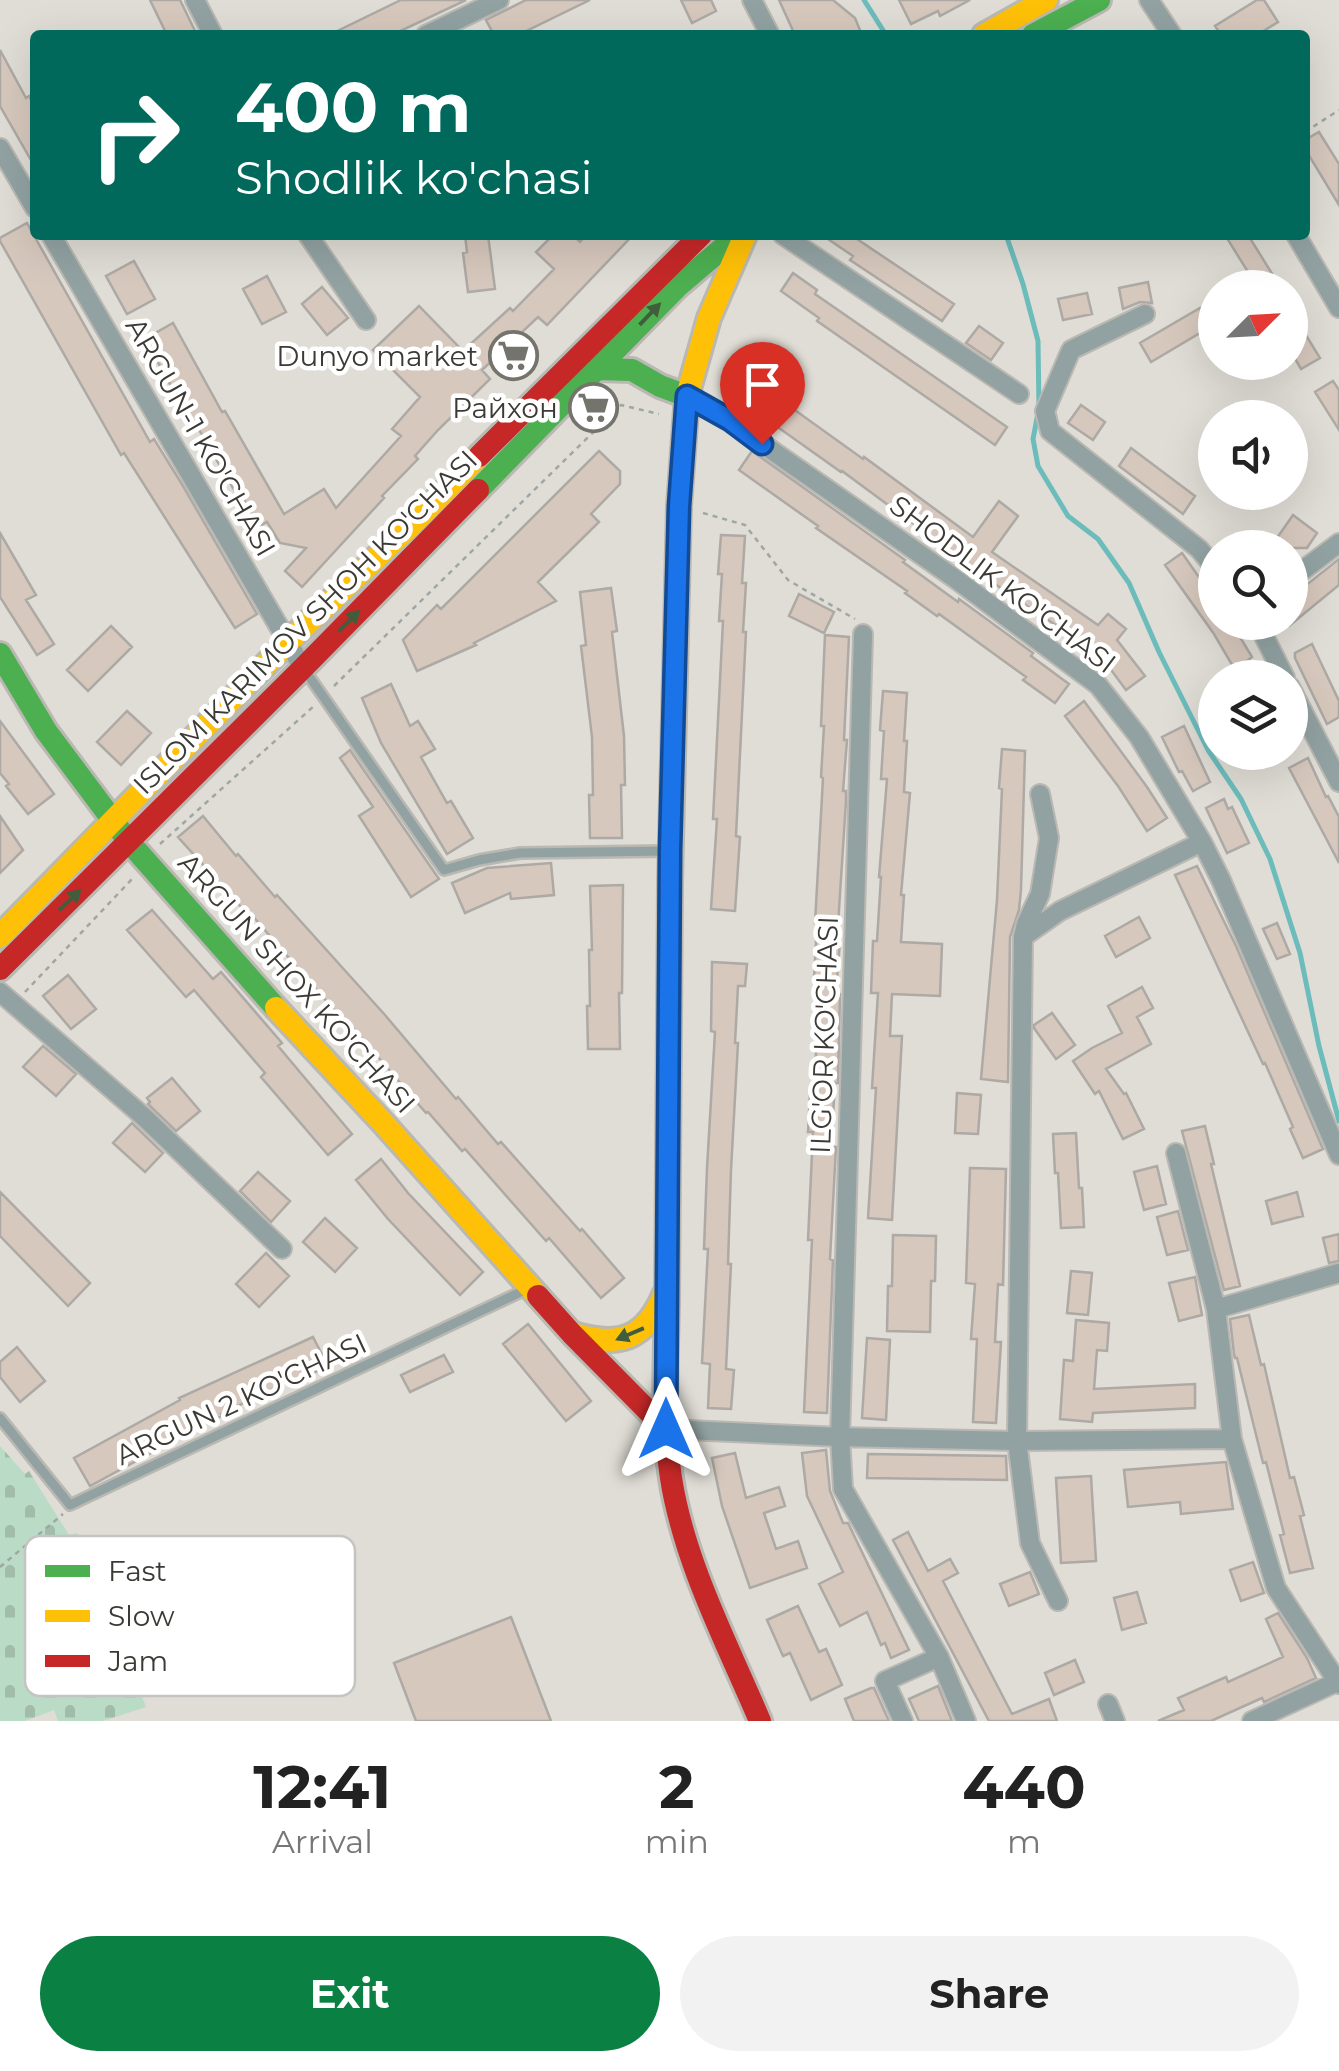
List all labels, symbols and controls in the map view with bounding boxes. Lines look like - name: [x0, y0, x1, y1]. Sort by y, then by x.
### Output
- text: 400 m: [235, 64, 472, 150]
- icon: right: [70, 70, 200, 200]
- text: Shodlik ko'chasi: [235, 150, 593, 205]
- north arrow: [1198, 270, 1308, 380]
- map controls: [1198, 270, 1308, 770]
- one-way arrow: [638, 303, 662, 327]
- street label: ARGUN-1 KO'CHASI: [119, 312, 283, 562]
- supermarket icon: Dunyo market: [487, 330, 539, 382]
- place label: Dunyo market: [276, 339, 478, 373]
- pin: [720, 342, 805, 445]
- icon: arrive: [735, 357, 790, 412]
- supermarket icon: Райхон: [567, 382, 619, 434]
- place label: Райхон: [452, 391, 558, 425]
- button: sound: [1198, 400, 1308, 510]
- street label: ISLOM KARIMOV SHOH KO'CHASI: [126, 443, 484, 801]
- street label: SHODLIK KO'CHASI: [883, 488, 1123, 680]
- button: search: [1198, 530, 1308, 640]
- one-way arrow: [337, 610, 360, 634]
- button: layers: [1198, 660, 1308, 770]
- street label: ARGUN SHOX KO'CHASI: [171, 846, 423, 1120]
- one-way arrow: [57, 889, 81, 913]
- street label: ILG'OR KO'CHASI: [803, 916, 845, 1154]
- street label: ARGUN 2 KO'CHASI: [110, 1326, 372, 1472]
- one-way arrow: [615, 1326, 645, 1342]
- position arrow: [614, 1377, 718, 1481]
- legend: [25, 1536, 355, 1696]
- text: Fast: [108, 1554, 167, 1588]
- text: Slow: [108, 1599, 175, 1633]
- text: Jam: [107, 1644, 168, 1678]
- text: 12:41: [253, 1750, 391, 1823]
- text: 2: [659, 1750, 694, 1823]
- text: 440: [962, 1750, 1086, 1823]
- text: Arrival: [272, 1822, 373, 1861]
- text: min: [645, 1822, 709, 1861]
- text: m: [1007, 1822, 1041, 1861]
- button: Exit: [40, 1936, 660, 2051]
- button: Share: [680, 1936, 1299, 2051]

